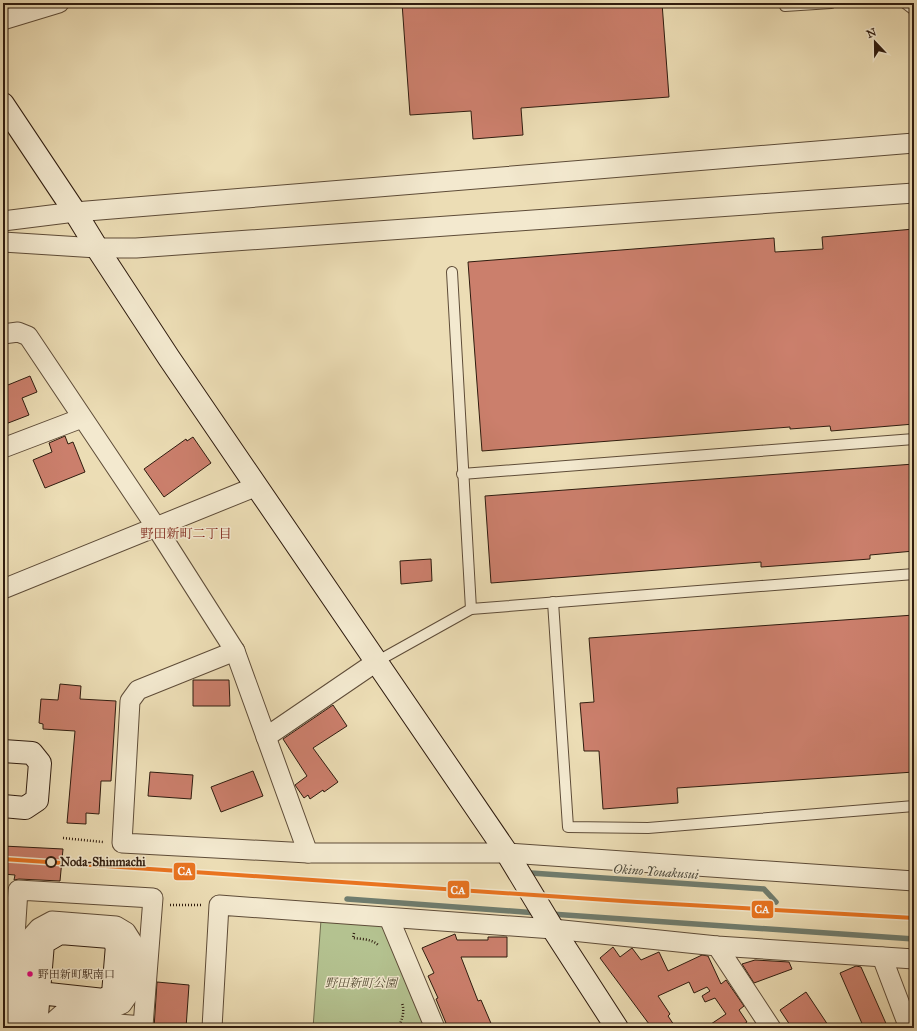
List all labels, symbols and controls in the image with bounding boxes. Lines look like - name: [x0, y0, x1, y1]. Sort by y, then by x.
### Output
- north arrow: [855, 22, 895, 62]
- text: N: [865, 25, 879, 41]
- district label: 野田新町二丁目: [140, 526, 232, 542]
- place label: Noda-Shinmachi: [60, 855, 146, 869]
- marker: Noda-Shinmachi: [45, 856, 57, 868]
- water label: Okino Youakusui: [613, 861, 699, 883]
- line badge: CA: [173, 862, 196, 881]
- text: CA: [178, 865, 193, 878]
- line badge: CA: [447, 880, 470, 899]
- text: CA: [451, 884, 466, 897]
- line badge: CA: [751, 900, 774, 919]
- text: CA: [755, 903, 770, 916]
- place label: 野田新町駅南口: [38, 968, 115, 981]
- marker: 野田新町駅南口: [25, 969, 35, 979]
- park label: 野田新町公園: [325, 976, 399, 990]

